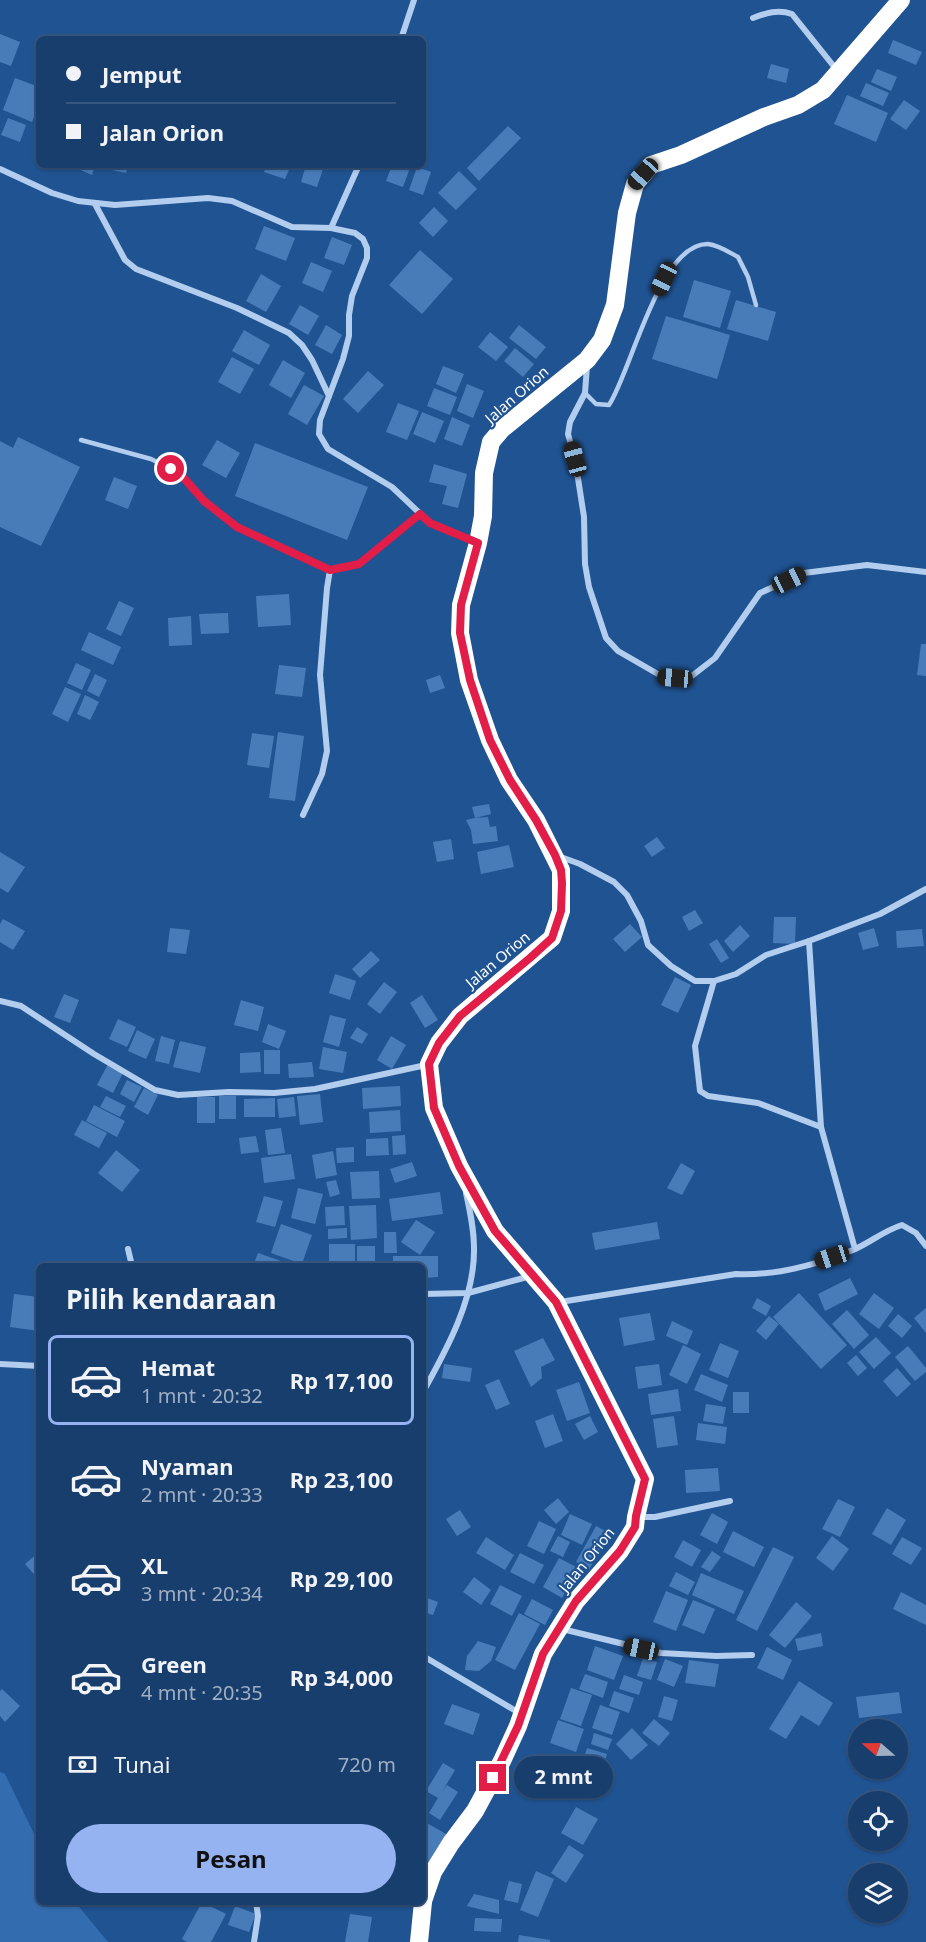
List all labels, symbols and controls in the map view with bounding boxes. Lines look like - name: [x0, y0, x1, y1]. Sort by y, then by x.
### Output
- text: Jemput: [102, 59, 182, 89]
- text: Jalan Orion: [102, 117, 224, 147]
- car: [624, 155, 662, 193]
- car: [648, 259, 680, 299]
- street label: Jalan Orion: [479, 361, 552, 429]
- car: [562, 439, 588, 479]
- route start: [157, 455, 184, 482]
- car: [769, 564, 809, 596]
- car: [656, 667, 694, 689]
- street label: Jalan Orion: [459, 926, 534, 993]
- car: [812, 1243, 852, 1271]
- text: Pilih kendaraan: [66, 1280, 277, 1317]
- text: Hemat: [141, 1352, 215, 1382]
- icon: car: [69, 1353, 123, 1407]
- text: Rp 17,100: [290, 1365, 393, 1395]
- text: 1 mnt · 20:32: [141, 1382, 263, 1409]
- text: Nyaman: [141, 1451, 234, 1481]
- icon: car: [69, 1452, 123, 1506]
- text: Rp 23,100: [290, 1464, 393, 1494]
- text: 2 mnt · 20:33: [141, 1481, 263, 1508]
- street label: Jalan Orion: [553, 1523, 619, 1598]
- text: XL: [141, 1550, 168, 1580]
- icon: car: [69, 1551, 123, 1605]
- text: Rp 29,100: [290, 1563, 393, 1593]
- text: 3 mnt · 20:34: [141, 1580, 263, 1607]
- car: [622, 1636, 660, 1662]
- text: Green: [141, 1649, 207, 1679]
- icon: car: [69, 1650, 123, 1704]
- text: Rp 34,000: [290, 1662, 393, 1692]
- text: 4 mnt · 20:35: [141, 1679, 263, 1706]
- north arrow: [848, 1719, 908, 1779]
- map controls: [848, 1719, 908, 1923]
- icon: cash: [66, 1748, 99, 1781]
- text: Tunai: [114, 1749, 170, 1779]
- text: 720 m: [338, 1751, 396, 1778]
- callout: 2 mnt: [514, 1757, 613, 1799]
- text: 2 mnt: [535, 1763, 592, 1790]
- route end: [479, 1764, 506, 1791]
- button: locate: [848, 1791, 908, 1851]
- button: Pesan: [66, 1824, 396, 1893]
- button: layers: [848, 1863, 908, 1923]

